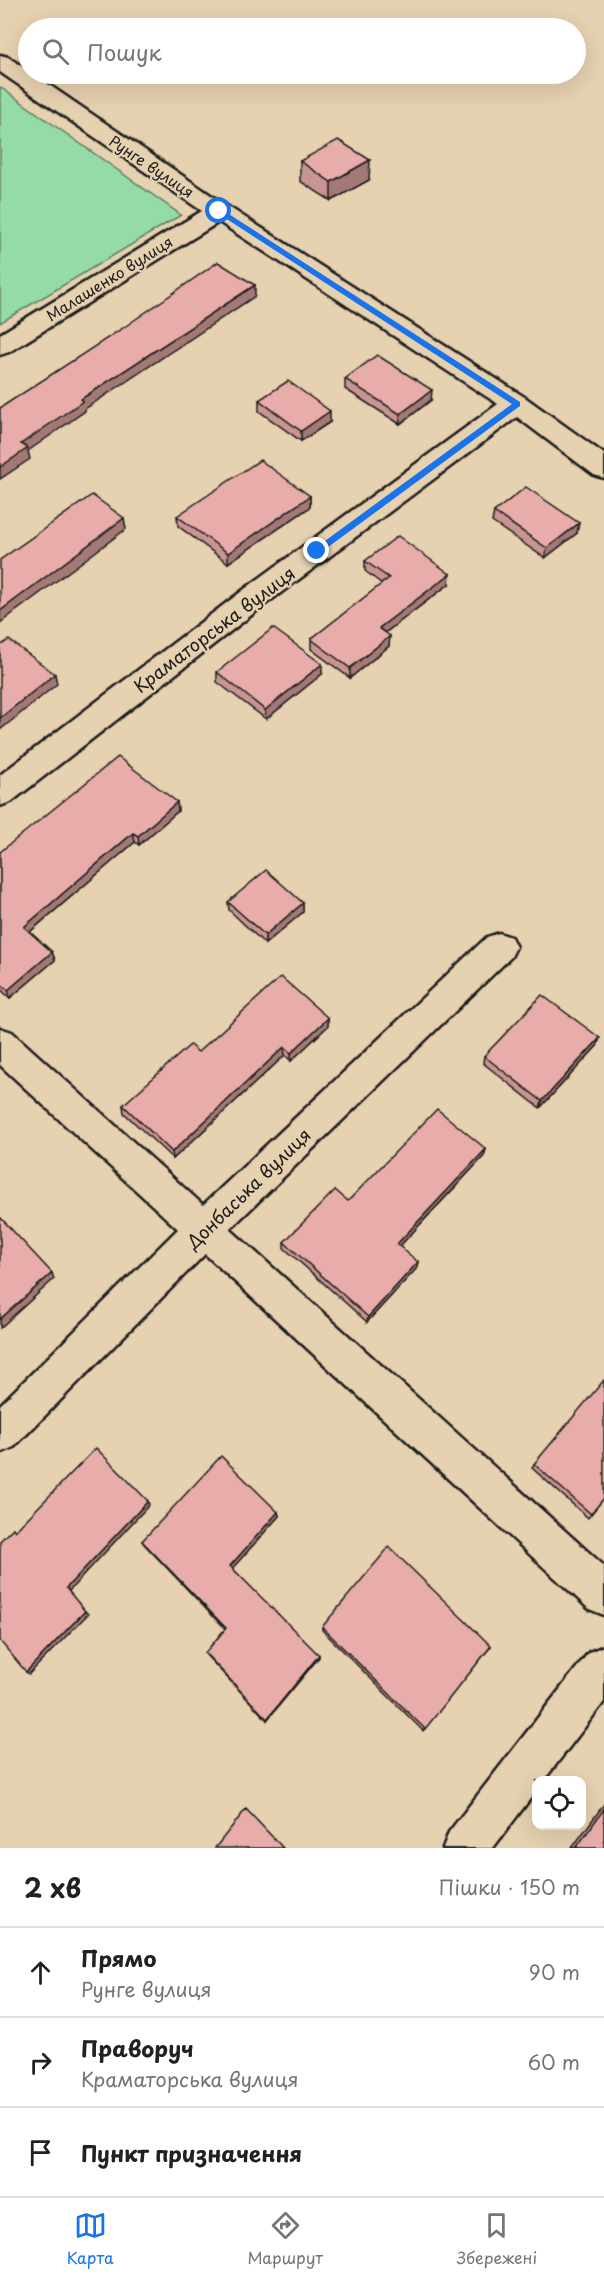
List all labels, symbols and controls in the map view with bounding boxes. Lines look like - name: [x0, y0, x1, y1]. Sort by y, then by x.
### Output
- search box: [18, 18, 586, 84]
- icon: search: [39, 35, 72, 68]
- text: Пошук: [87, 35, 162, 68]
- street label: Рунге вулиця: [105, 129, 199, 203]
- route start: [205, 197, 231, 223]
- street label: Малашенко вулиця: [41, 230, 177, 326]
- route end: [303, 537, 329, 563]
- street label: Краматорська вулиця: [128, 559, 300, 699]
- street label: Донбаська вулиця: [179, 1121, 316, 1255]
- map controls: [532, 1776, 586, 1830]
- button: locate: [532, 1776, 586, 1830]
- text: 2 хв: [24, 1868, 81, 1907]
- text: Пішки · 150 m: [439, 1872, 580, 1902]
- text: Прямо: [81, 1941, 156, 1974]
- icon: ahead: [24, 1956, 57, 1989]
- text: 90 m: [529, 1957, 580, 1987]
- text: Рунге вулиця: [81, 1974, 212, 2004]
- text: Праворуч: [81, 2031, 194, 2064]
- icon: right: [24, 2046, 57, 2079]
- text: 60 m: [528, 2047, 580, 2077]
- text: Краматорська вулиця: [81, 2064, 299, 2094]
- icon: arrive: [24, 2136, 57, 2169]
- text: Пункт призначення: [81, 2136, 302, 2169]
- tab: Карта: [67, 2209, 114, 2269]
- tab: Маршрут: [247, 2209, 323, 2269]
- tab: Збережені: [457, 2209, 537, 2269]

